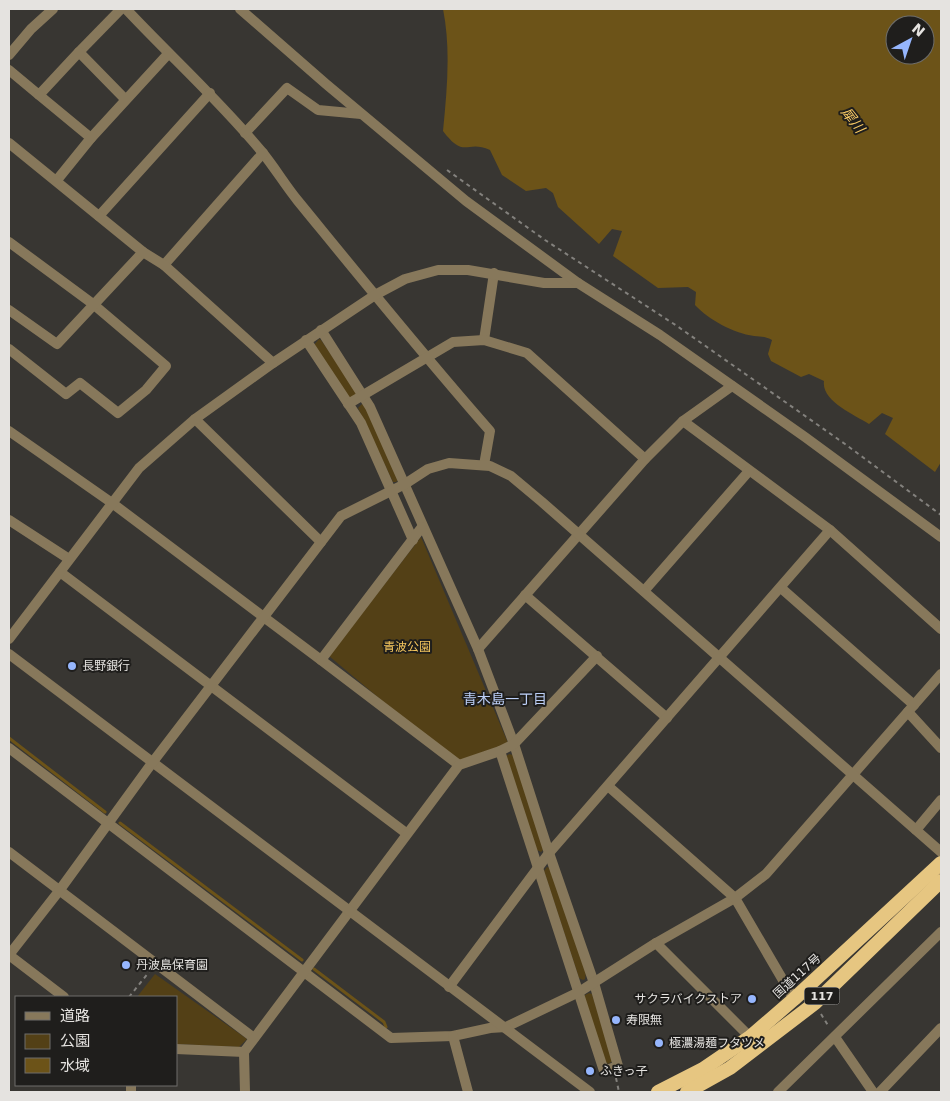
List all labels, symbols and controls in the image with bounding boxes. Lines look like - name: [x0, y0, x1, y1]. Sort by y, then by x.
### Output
- north arrow: [885, 15, 935, 65]
- text: N: [909, 20, 928, 40]
- water label: 犀川: [838, 104, 869, 138]
- park label: 青波公園: [383, 640, 431, 654]
- place label: 長野銀行: [82, 659, 130, 673]
- marker: 長野銀行: [66, 660, 78, 672]
- district label: 青木島一丁目: [463, 691, 547, 707]
- street label: 国道117号: [770, 951, 824, 1001]
- place label: 丹波島保育園: [136, 958, 208, 972]
- marker: 丹波島保育園: [120, 959, 132, 971]
- road number: 117: [804, 988, 840, 1004]
- place label: サクラバイクストア: [635, 992, 742, 1006]
- marker: サクラバイクストア: [746, 993, 758, 1005]
- legend: [15, 996, 178, 1086]
- text: 道路: [60, 1007, 90, 1025]
- place label: 寿限無: [626, 1013, 662, 1027]
- marker: 寿限無: [610, 1014, 622, 1026]
- text: 公園: [60, 1032, 90, 1050]
- place label: 極濃湯麺フタツメ: [669, 1036, 765, 1050]
- marker: 極濃湯麺フタツメ: [653, 1037, 665, 1049]
- text: 水域: [60, 1057, 90, 1075]
- place label: ふきっ子: [600, 1064, 648, 1078]
- marker: ふきっ子: [584, 1065, 596, 1077]

